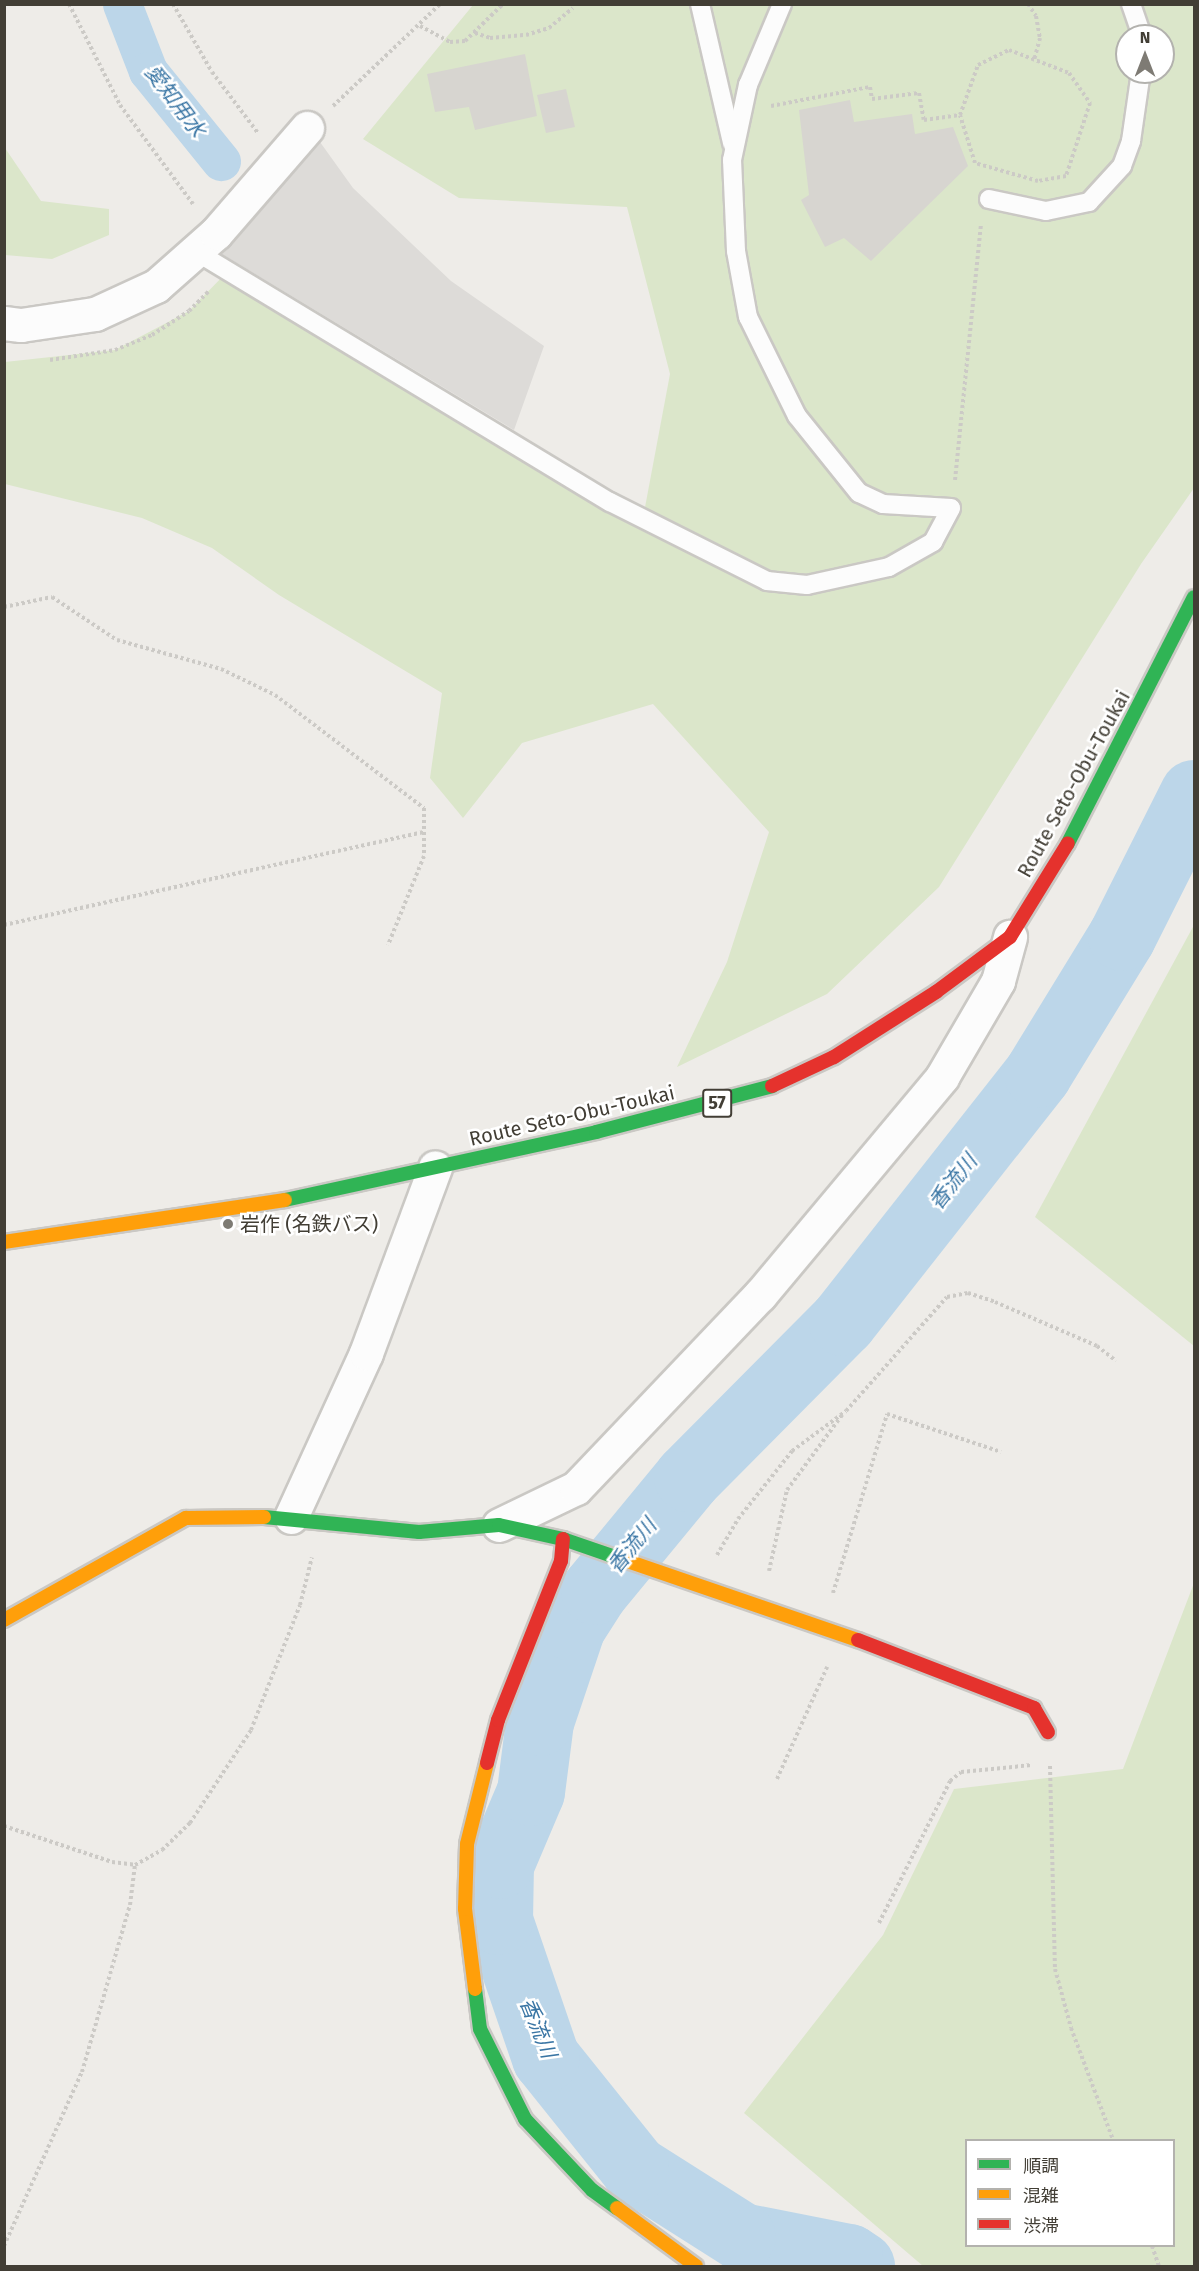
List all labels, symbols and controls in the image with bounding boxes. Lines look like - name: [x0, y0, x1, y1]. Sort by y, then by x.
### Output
- north arrow: [1115, 24, 1175, 84]
- text: N: [1140, 28, 1150, 47]
- water label: 愛知用水: [140, 60, 210, 142]
- street label: Route Seto-Obu-Toukai: [1013, 686, 1135, 882]
- street label: Route Seto-Obu-Toukai: [467, 1081, 677, 1151]
- road number: 57: [702, 1088, 732, 1118]
- water label: 香流川: [924, 1149, 982, 1215]
- place label: 岩作 (名鉄バス): [240, 1212, 378, 1236]
- marker: 岩作 (名鉄バス): [221, 1217, 235, 1231]
- water label: 香流川: [602, 1514, 662, 1578]
- water label: 香流川: [515, 1994, 561, 2062]
- legend: [965, 2139, 1175, 2247]
- text: 順調: [1023, 2155, 1059, 2177]
- text: 混雑: [1023, 2185, 1059, 2207]
- text: 渋滞: [1023, 2215, 1059, 2237]

